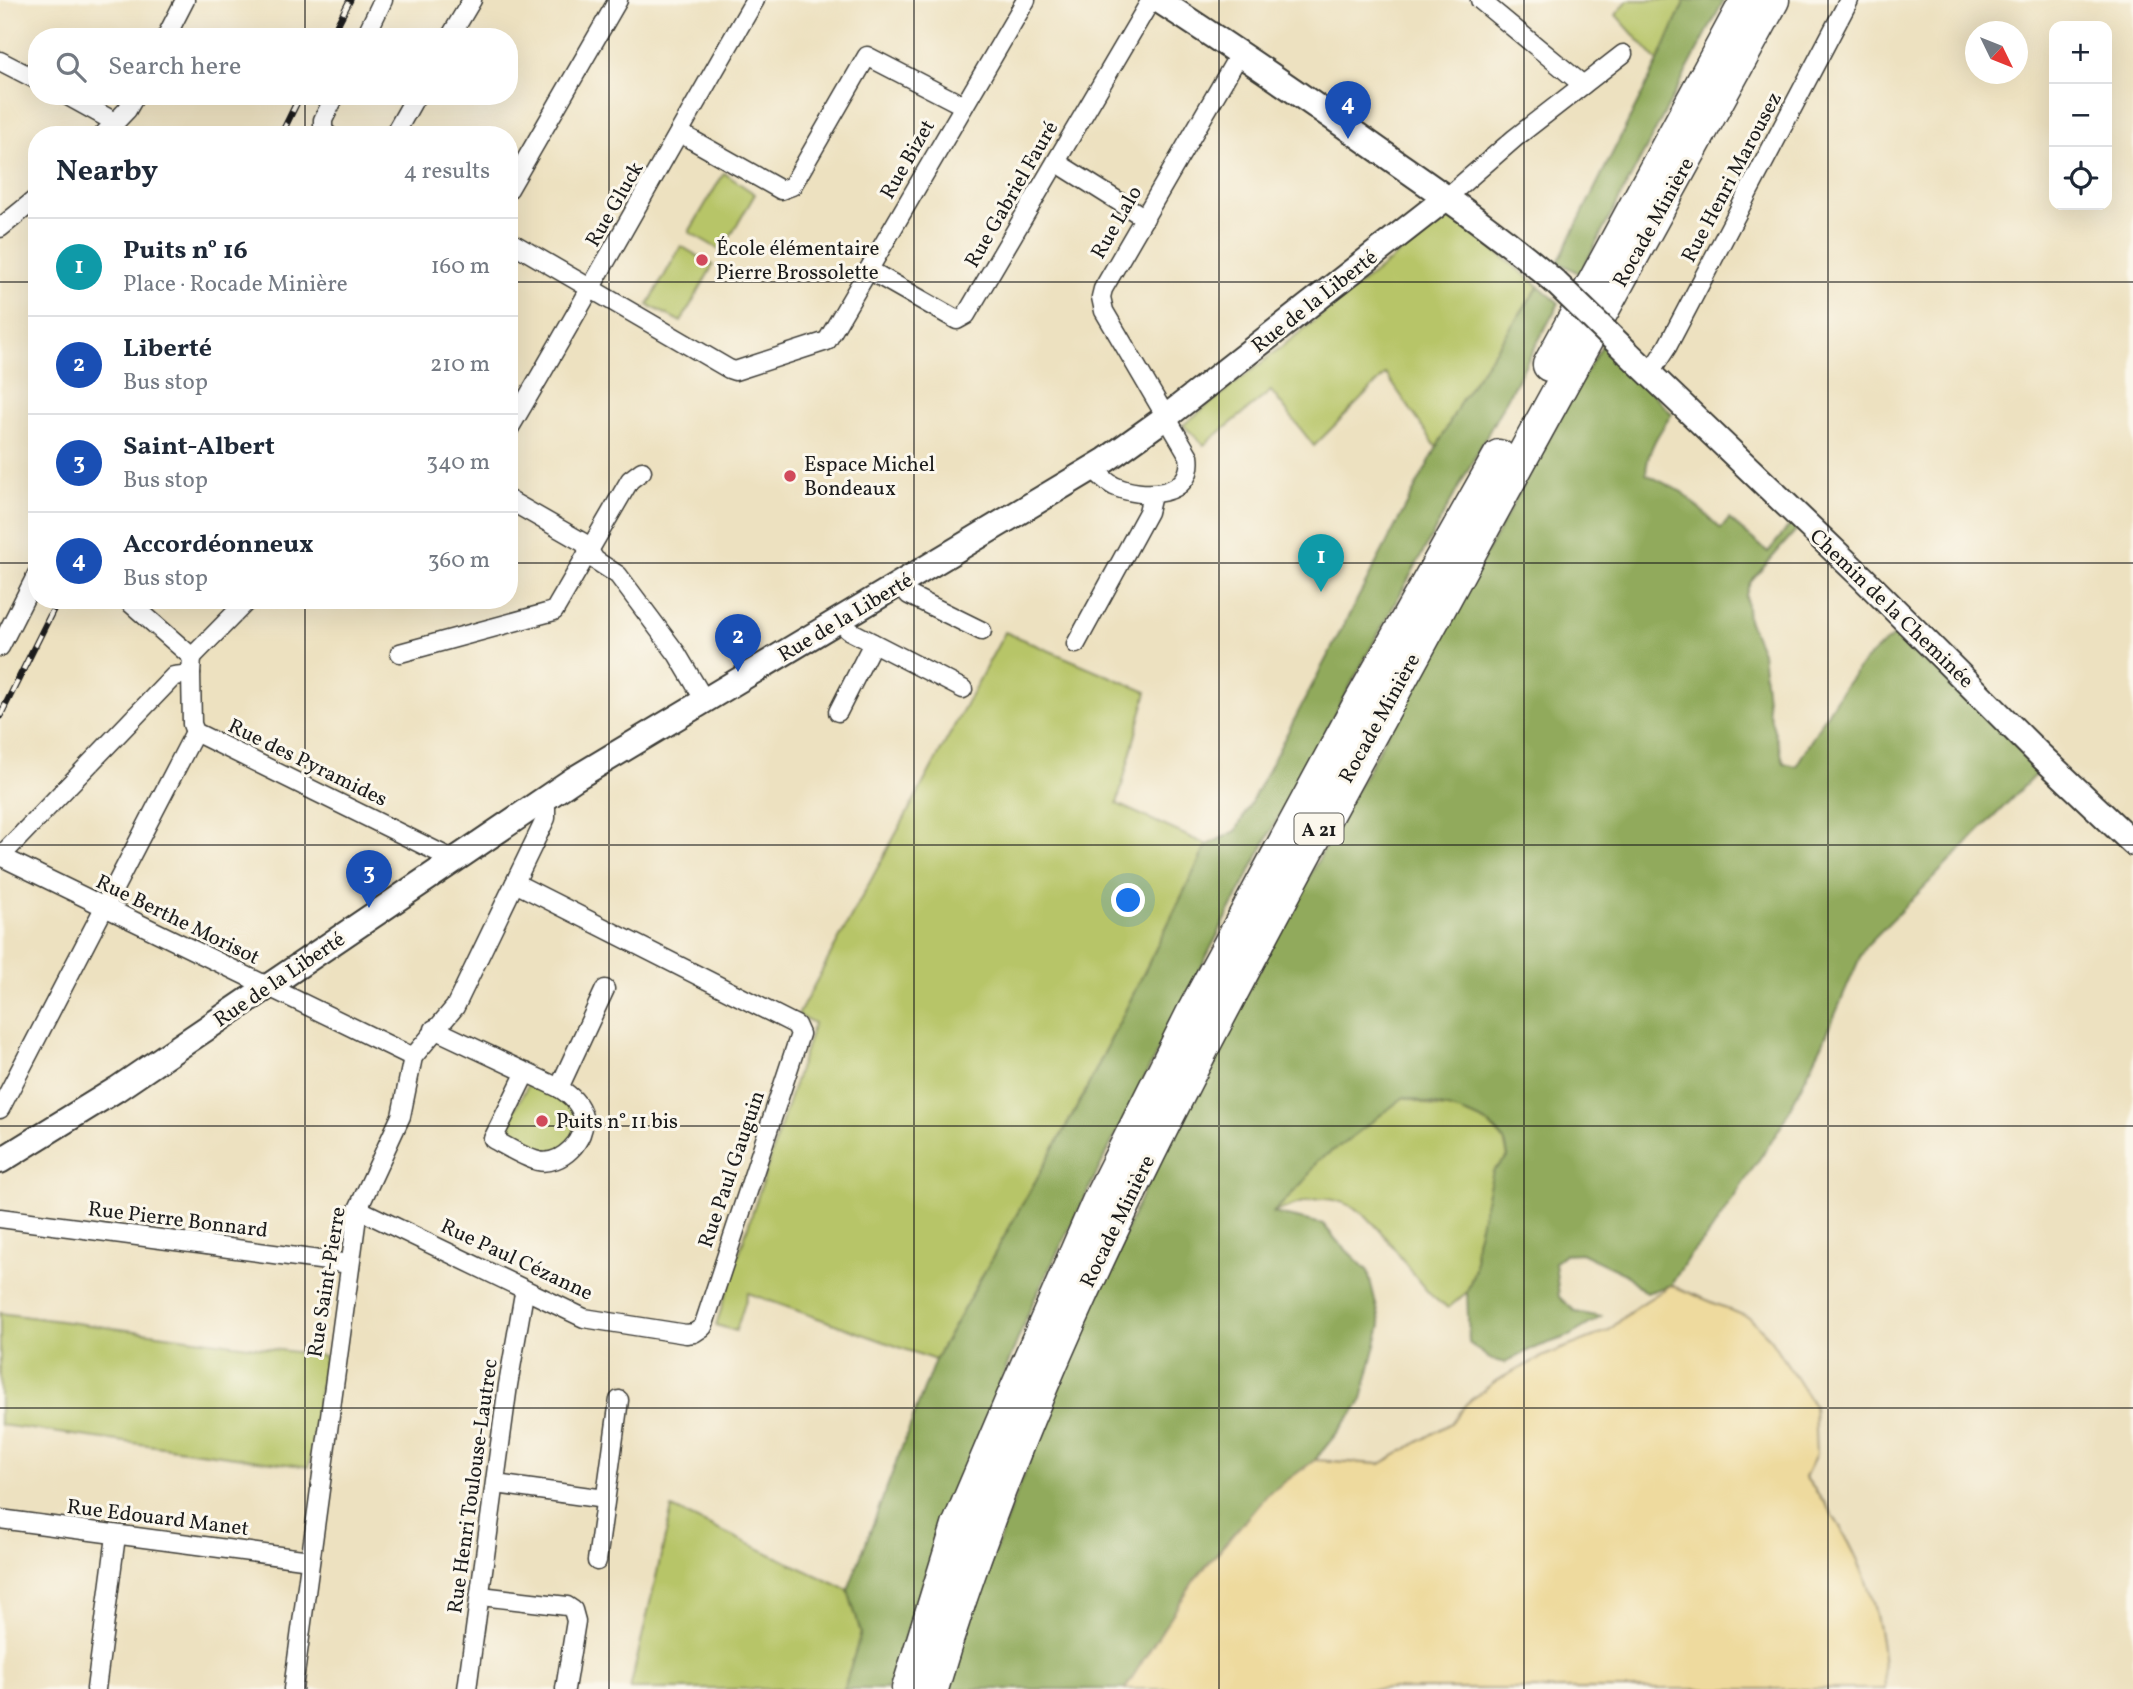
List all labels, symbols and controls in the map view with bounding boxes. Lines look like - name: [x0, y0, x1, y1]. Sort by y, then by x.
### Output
- north arrow: [1965, 21, 2028, 84]
- map controls: [2049, 21, 2112, 210]
- button: +: [2049, 21, 2112, 84]
- search box: [28, 28, 518, 105]
- icon: search: [52, 48, 90, 86]
- text: Search here: [108, 49, 241, 85]
- pin: 4: [1325, 81, 1371, 139]
- button: −: [2049, 84, 2112, 147]
- street label: Rue Henri Marousez: [1675, 87, 1790, 268]
- street label: Rue Bizet: [874, 115, 943, 205]
- street label: Rue Gabriel Fauré: [958, 116, 1066, 273]
- button: locate: [2049, 147, 2112, 210]
- text: Nearby: [56, 151, 158, 193]
- street label: Rocade Minière: [1607, 153, 1702, 293]
- text: 4 results: [404, 156, 490, 188]
- street label: Rue Gluck: [579, 156, 652, 253]
- street label: Rue Lalo: [1085, 181, 1150, 265]
- text: Puits n° 16: [123, 233, 248, 269]
- place label: École élémentaire Pierre Brossolette: [716, 235, 880, 288]
- street label: Rue de la Liberté: [1246, 244, 1384, 361]
- text: 1: [74, 251, 84, 283]
- text: 160 m: [431, 251, 490, 283]
- marker: École élémentaire Pierre Brossolette: [694, 252, 710, 268]
- text: Place · Rocade Minière: [123, 269, 348, 301]
- text: Liberté: [123, 331, 212, 367]
- text: 2: [73, 349, 85, 381]
- text: 210 m: [430, 349, 490, 381]
- text: Bus stop: [123, 367, 208, 399]
- text: Saint-Albert: [123, 429, 275, 465]
- text: 3: [73, 447, 85, 479]
- text: 340 m: [426, 447, 490, 479]
- place label: Espace Michel Bondeaux: [804, 451, 935, 504]
- text: Bus stop: [123, 465, 208, 497]
- marker: Espace Michel Bondeaux: [782, 468, 798, 484]
- street label: Chemin de la Cheminée: [1802, 523, 1980, 695]
- text: Accordéonneux: [123, 527, 314, 563]
- pin: 1: [1298, 534, 1344, 592]
- text: 4: [72, 545, 86, 577]
- text: 360 m: [428, 545, 490, 577]
- text: Bus stop: [123, 563, 208, 595]
- street label: Rue de la Liberté: [773, 567, 919, 670]
- pin: 2: [715, 614, 761, 672]
- street label: Rocade Minière: [1333, 649, 1428, 789]
- street label: Rue des Pyramides: [223, 712, 392, 814]
- road number: A 21: [1294, 814, 1344, 844]
- pin: 3: [346, 850, 392, 908]
- street label: Rue Berthe Morisot: [90, 868, 264, 973]
- your location: [1111, 883, 1145, 917]
- street label: Rue de la Liberté: [208, 925, 351, 1035]
- street label: Rue Paul Gauguin: [692, 1087, 773, 1252]
- place label: Puits n° 11 bis: [556, 1108, 678, 1137]
- marker: Puits n° 11 bis: [534, 1113, 550, 1129]
- street label: Rocade Minière: [1074, 1150, 1163, 1293]
- street label: Rue Pierre Bonnard: [86, 1195, 269, 1246]
- street label: Rue Saint-Pierre: [301, 1205, 354, 1360]
- street label: Rue Paul Cézanne: [435, 1212, 597, 1308]
- street label: Rue Henri Toulouse-Lautrec: [441, 1357, 506, 1616]
- street label: Rue Edouard Manet: [65, 1493, 250, 1544]

